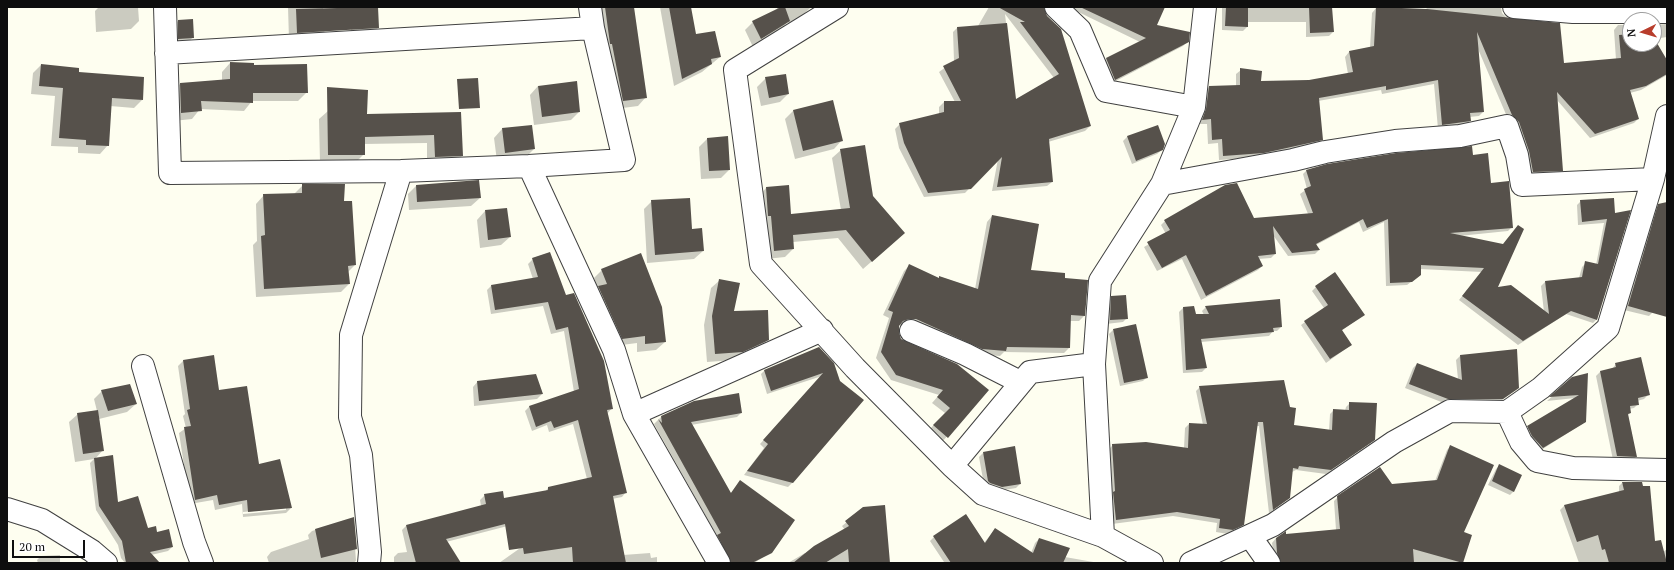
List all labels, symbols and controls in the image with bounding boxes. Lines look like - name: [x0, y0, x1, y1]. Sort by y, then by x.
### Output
- north arrow: [1622, 12, 1662, 52]
- text: N: [1624, 28, 1638, 38]
- scale bar: [14, 532, 87, 558]
- text: 20 m: [19, 539, 45, 554]

